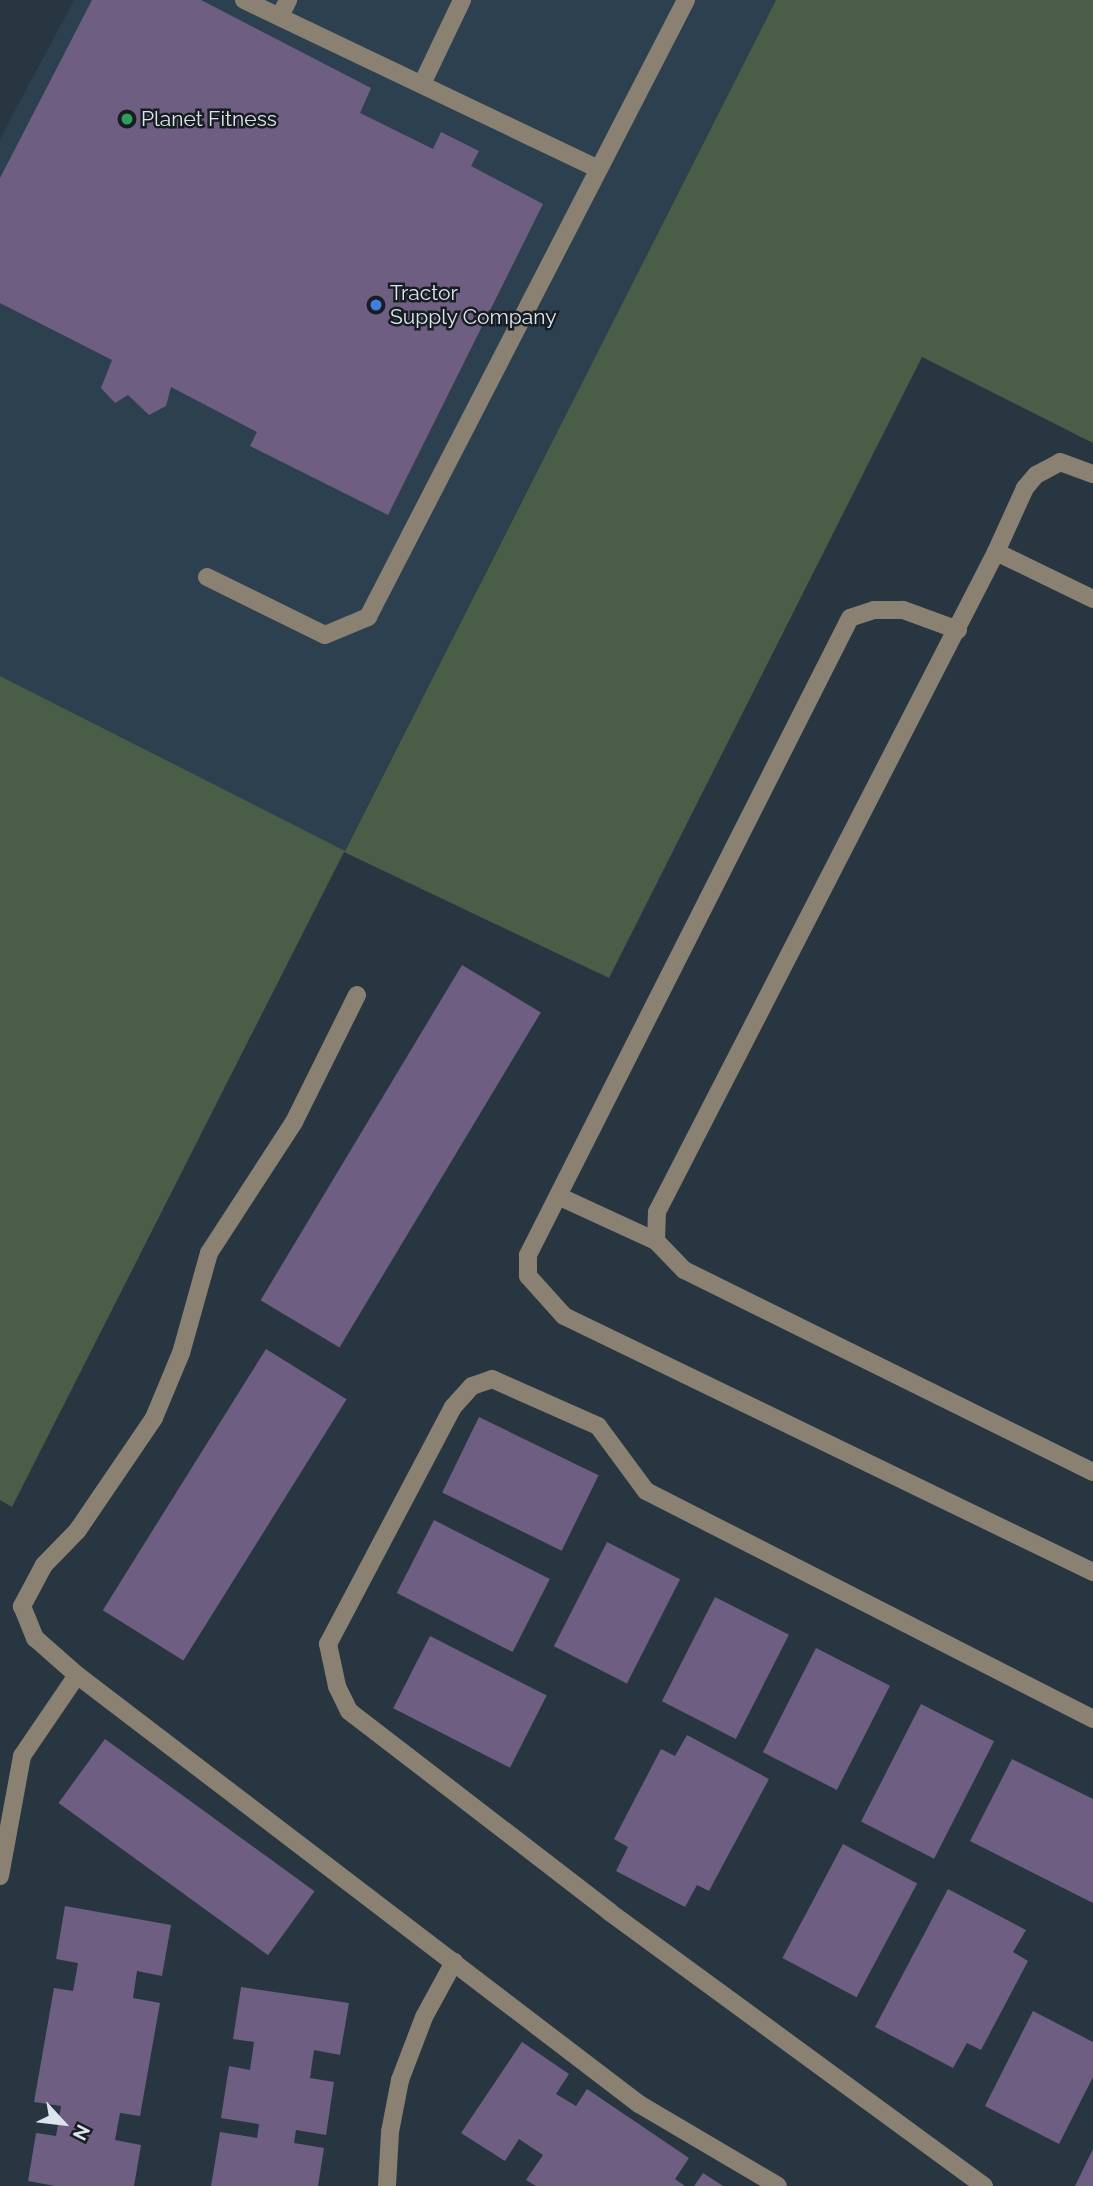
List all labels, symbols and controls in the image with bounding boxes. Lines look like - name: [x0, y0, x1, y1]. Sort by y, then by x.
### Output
- place label: Planet Fitness: [141, 106, 277, 132]
- marker: Planet Fitness: [119, 111, 135, 127]
- place label: Tractor Supply Company: [390, 280, 557, 330]
- marker: Tractor Supply Company: [368, 297, 384, 313]
- north arrow: [28, 2088, 98, 2158]
- text: N: [69, 2121, 95, 2144]

